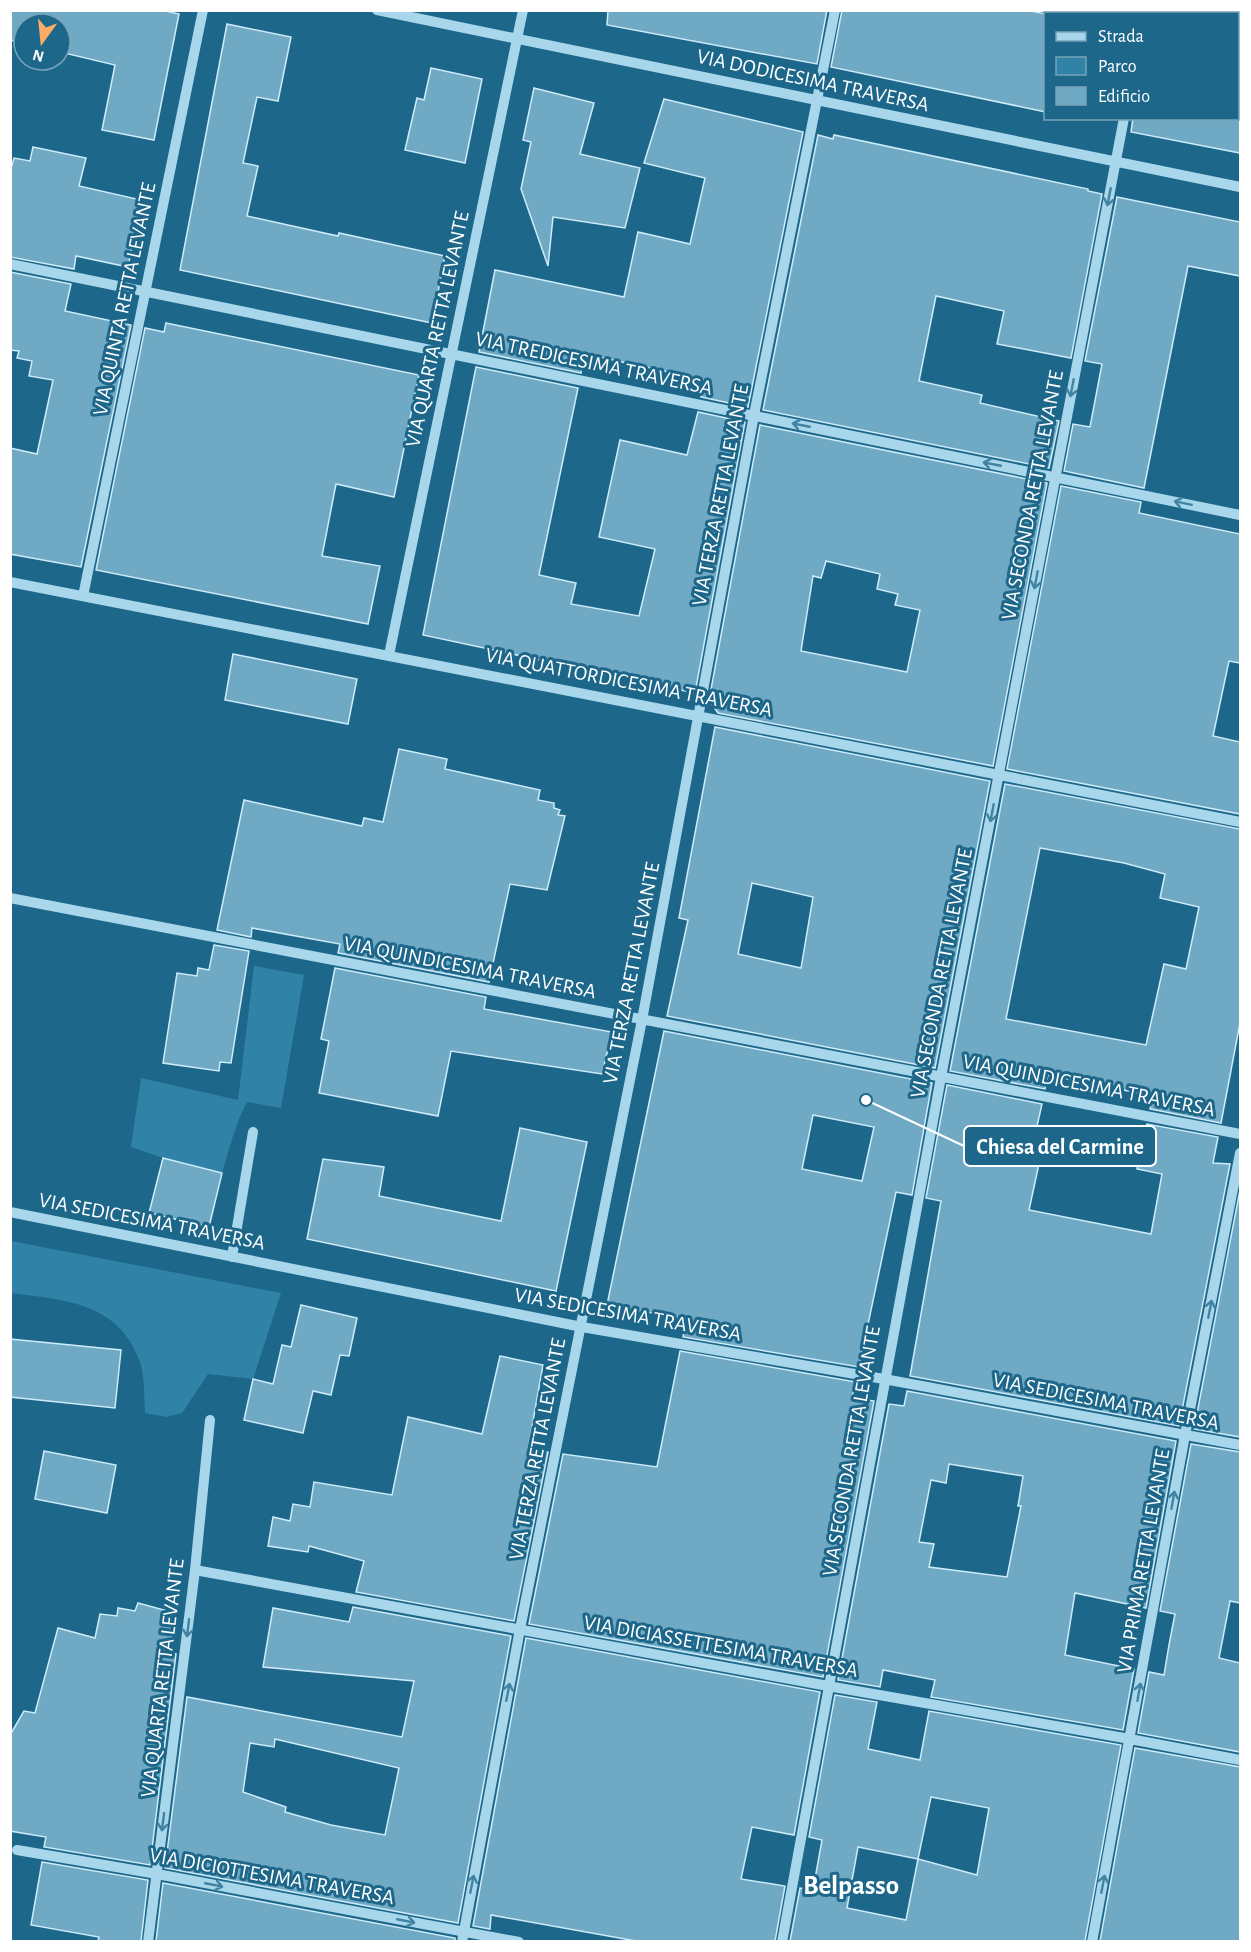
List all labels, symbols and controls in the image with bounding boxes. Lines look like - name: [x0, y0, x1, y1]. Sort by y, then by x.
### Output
- north arrow: [12, 12, 72, 72]
- legend: [1044, 12, 1239, 120]
- text: Strada: [1098, 28, 1144, 46]
- text: N: [31, 46, 46, 65]
- street label: VIA DODICESIMA TRAVERSA: [695, 46, 931, 115]
- text: Parco: [1098, 58, 1137, 76]
- text: Edificio: [1098, 88, 1150, 106]
- street label: VIA QUINTA RETTA LEVANTE: [90, 181, 159, 418]
- one-way arrow: [1103, 186, 1114, 206]
- street label: VIA QUARTA RETTA LEVANTE: [402, 209, 473, 449]
- street label: VIA TREDICESIMA TRAVERSA: [473, 328, 714, 399]
- street label: VIA SECONDA RETTA LEVANTE: [998, 368, 1067, 622]
- one-way arrow: [1066, 378, 1077, 397]
- street label: VIA TERZA RETTA LEVANTE: [689, 382, 752, 608]
- one-way arrow: [792, 419, 811, 430]
- one-way arrow: [983, 458, 1003, 469]
- one-way arrow: [1174, 497, 1194, 508]
- one-way arrow: [1030, 569, 1041, 589]
- street label: VIA QUATTORDICESIMA TRAVERSA: [484, 644, 774, 721]
- one-way arrow: [986, 802, 997, 822]
- street label: VIA SECONDA RETTA LEVANTE: [907, 846, 976, 1100]
- street label: VIA TERZA RETTA LEVANTE: [600, 860, 663, 1086]
- street label: VIA QUINDICESIMA TRAVERSA: [342, 933, 598, 1002]
- street label: VIA QUINDICESIMA TRAVERSA: [961, 1051, 1217, 1120]
- callout: Chiesa del Carmine: [964, 1126, 1156, 1166]
- text: Chiesa del Carmine: [976, 1136, 1144, 1158]
- street label: VIA SEDICESIMA TRAVERSA: [37, 1189, 267, 1254]
- street label: VIA SEDICESIMA TRAVERSA: [513, 1284, 743, 1345]
- one-way arrow: [1205, 1300, 1216, 1319]
- street label: VIA SECONDA RETTA LEVANTE: [819, 1324, 884, 1578]
- street label: VIA TERZA RETTA LEVANTE: [506, 1336, 569, 1562]
- street label: VIA SEDICESIMA TRAVERSA: [991, 1369, 1221, 1434]
- street label: VIA PRIMA RETTA LEVANTE: [1113, 1447, 1174, 1675]
- one-way arrow: [1168, 1491, 1179, 1511]
- street label: VIA QUARTA RETTA LEVANTE: [137, 1557, 188, 1799]
- street label: VIA DICIASSETTESIMA TRAVERSA: [582, 1612, 860, 1681]
- one-way arrow: [182, 1618, 193, 1638]
- one-way arrow: [503, 1683, 514, 1703]
- one-way arrow: [1134, 1683, 1145, 1703]
- one-way arrow: [158, 1811, 169, 1831]
- street label: VIA DICIOTTESIMA TRAVERSA: [148, 1845, 396, 1908]
- district label: Belpasso: [803, 1872, 899, 1899]
- one-way arrow: [467, 1875, 478, 1894]
- one-way arrow: [1098, 1875, 1109, 1894]
- one-way arrow: [204, 1880, 224, 1891]
- one-way arrow: [396, 1916, 415, 1927]

